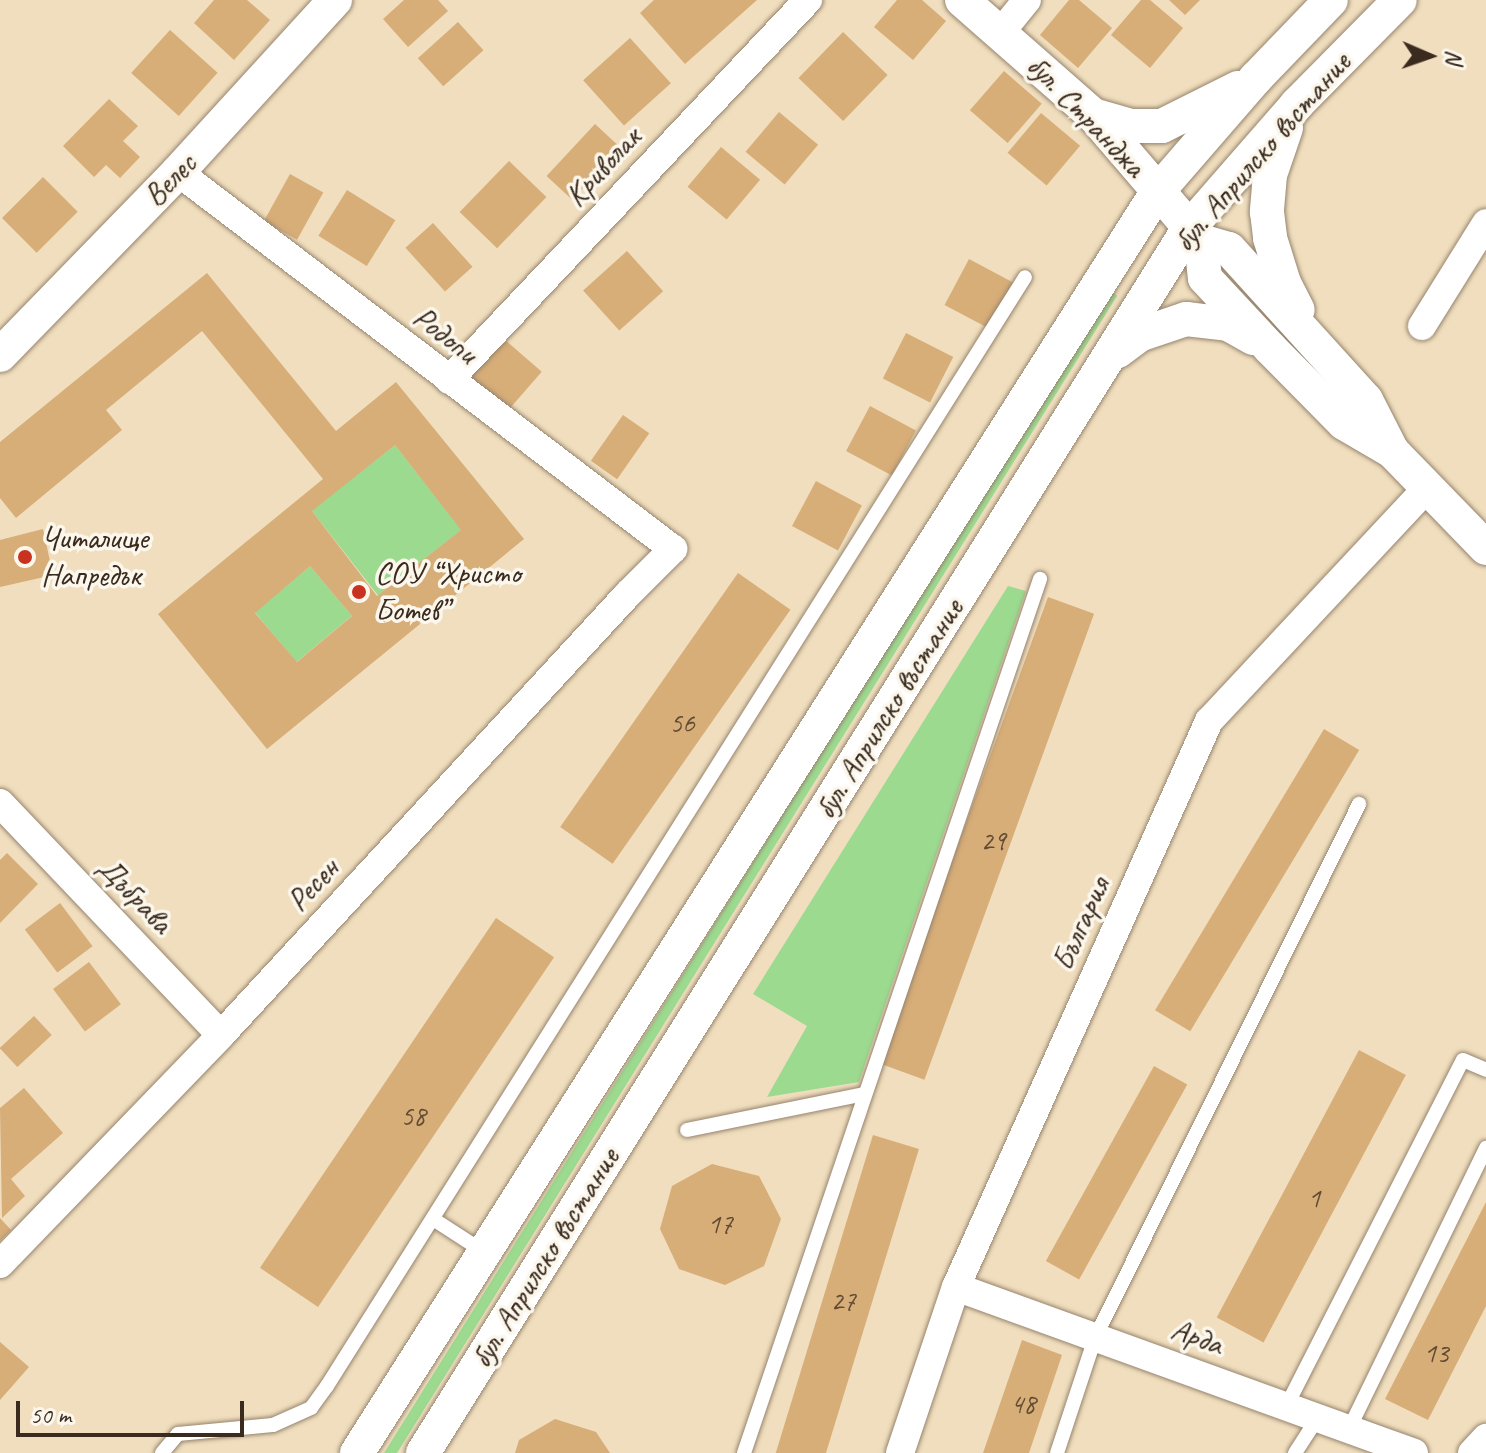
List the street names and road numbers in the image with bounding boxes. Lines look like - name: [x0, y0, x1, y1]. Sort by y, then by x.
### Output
- street label: бул. Априлско въстание: [1165, 44, 1359, 260]
- street label: бул. Странджа: [1018, 47, 1154, 185]
- street label: Криволак: [557, 119, 649, 215]
- street label: Велес: [136, 145, 204, 215]
- street label: Родопи: [405, 298, 485, 372]
- street label: бул. Априлско въстание: [806, 592, 972, 826]
- street label: Дъбрава: [89, 849, 181, 941]
- street label: Ресен: [279, 850, 347, 920]
- street label: България: [1044, 871, 1118, 977]
- street label: бул. Априлско въстание: [462, 1141, 628, 1375]
- street label: Арда: [1166, 1310, 1228, 1364]

